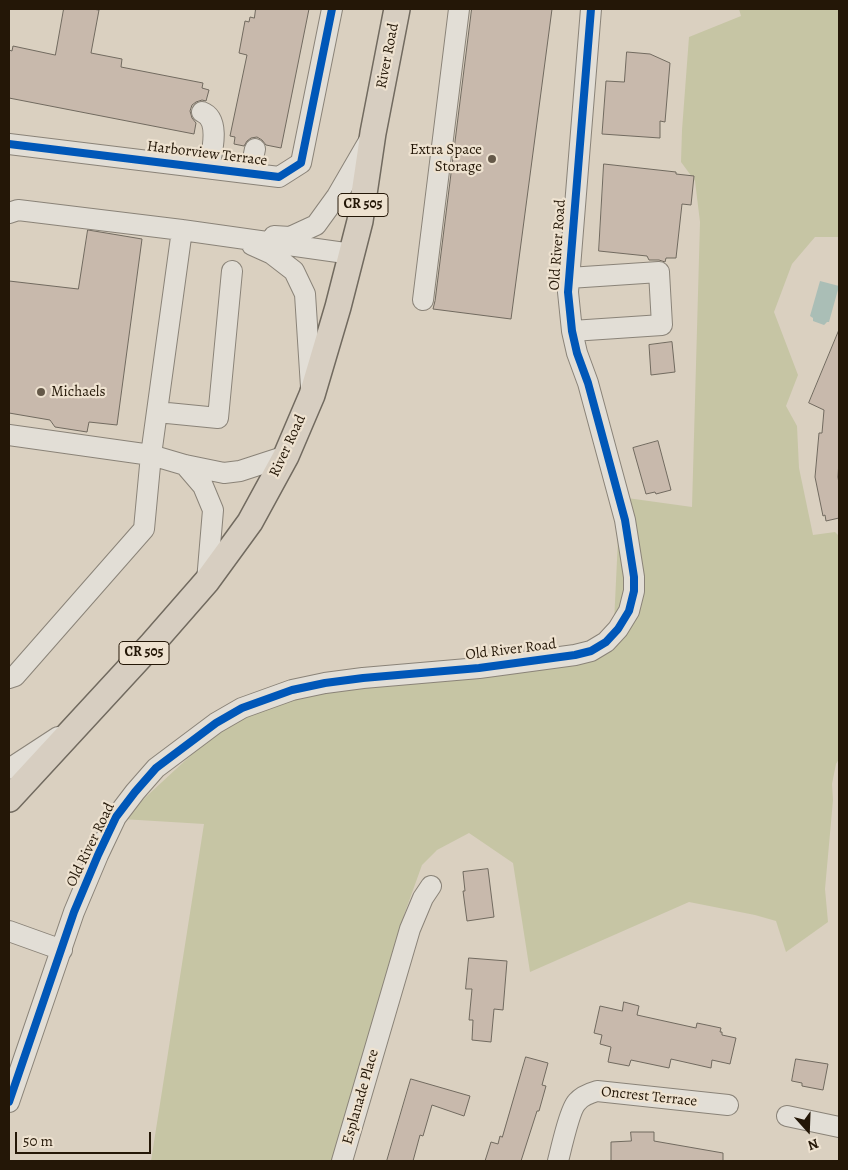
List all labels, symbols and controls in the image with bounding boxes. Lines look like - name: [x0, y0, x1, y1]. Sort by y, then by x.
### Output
- street label: River Road: [373, 22, 403, 90]
- street label: Harborview Terrace: [146, 138, 268, 170]
- place label: Extra Space Storage: [410, 141, 482, 176]
- marker: Extra Space Storage: [486, 153, 498, 165]
- road number: CR 505: [338, 194, 388, 216]
- street label: Old River Road: [546, 199, 570, 291]
- place label: Michaels: [51, 383, 106, 401]
- marker: Michaels: [35, 386, 47, 398]
- street label: River Road: [266, 412, 310, 480]
- street label: Old River Road: [465, 635, 557, 665]
- road number: CR 505: [119, 641, 169, 664]
- street label: Old River Road: [63, 800, 119, 890]
- street label: Esplanade Place: [339, 1047, 383, 1147]
- street label: Oncrest Terrace: [600, 1083, 698, 1111]
- north arrow: [783, 1105, 833, 1155]
- scale bar: [18, 1122, 154, 1154]
- text: 50 m: [23, 1131, 53, 1151]
- text: N: [805, 1134, 821, 1155]

